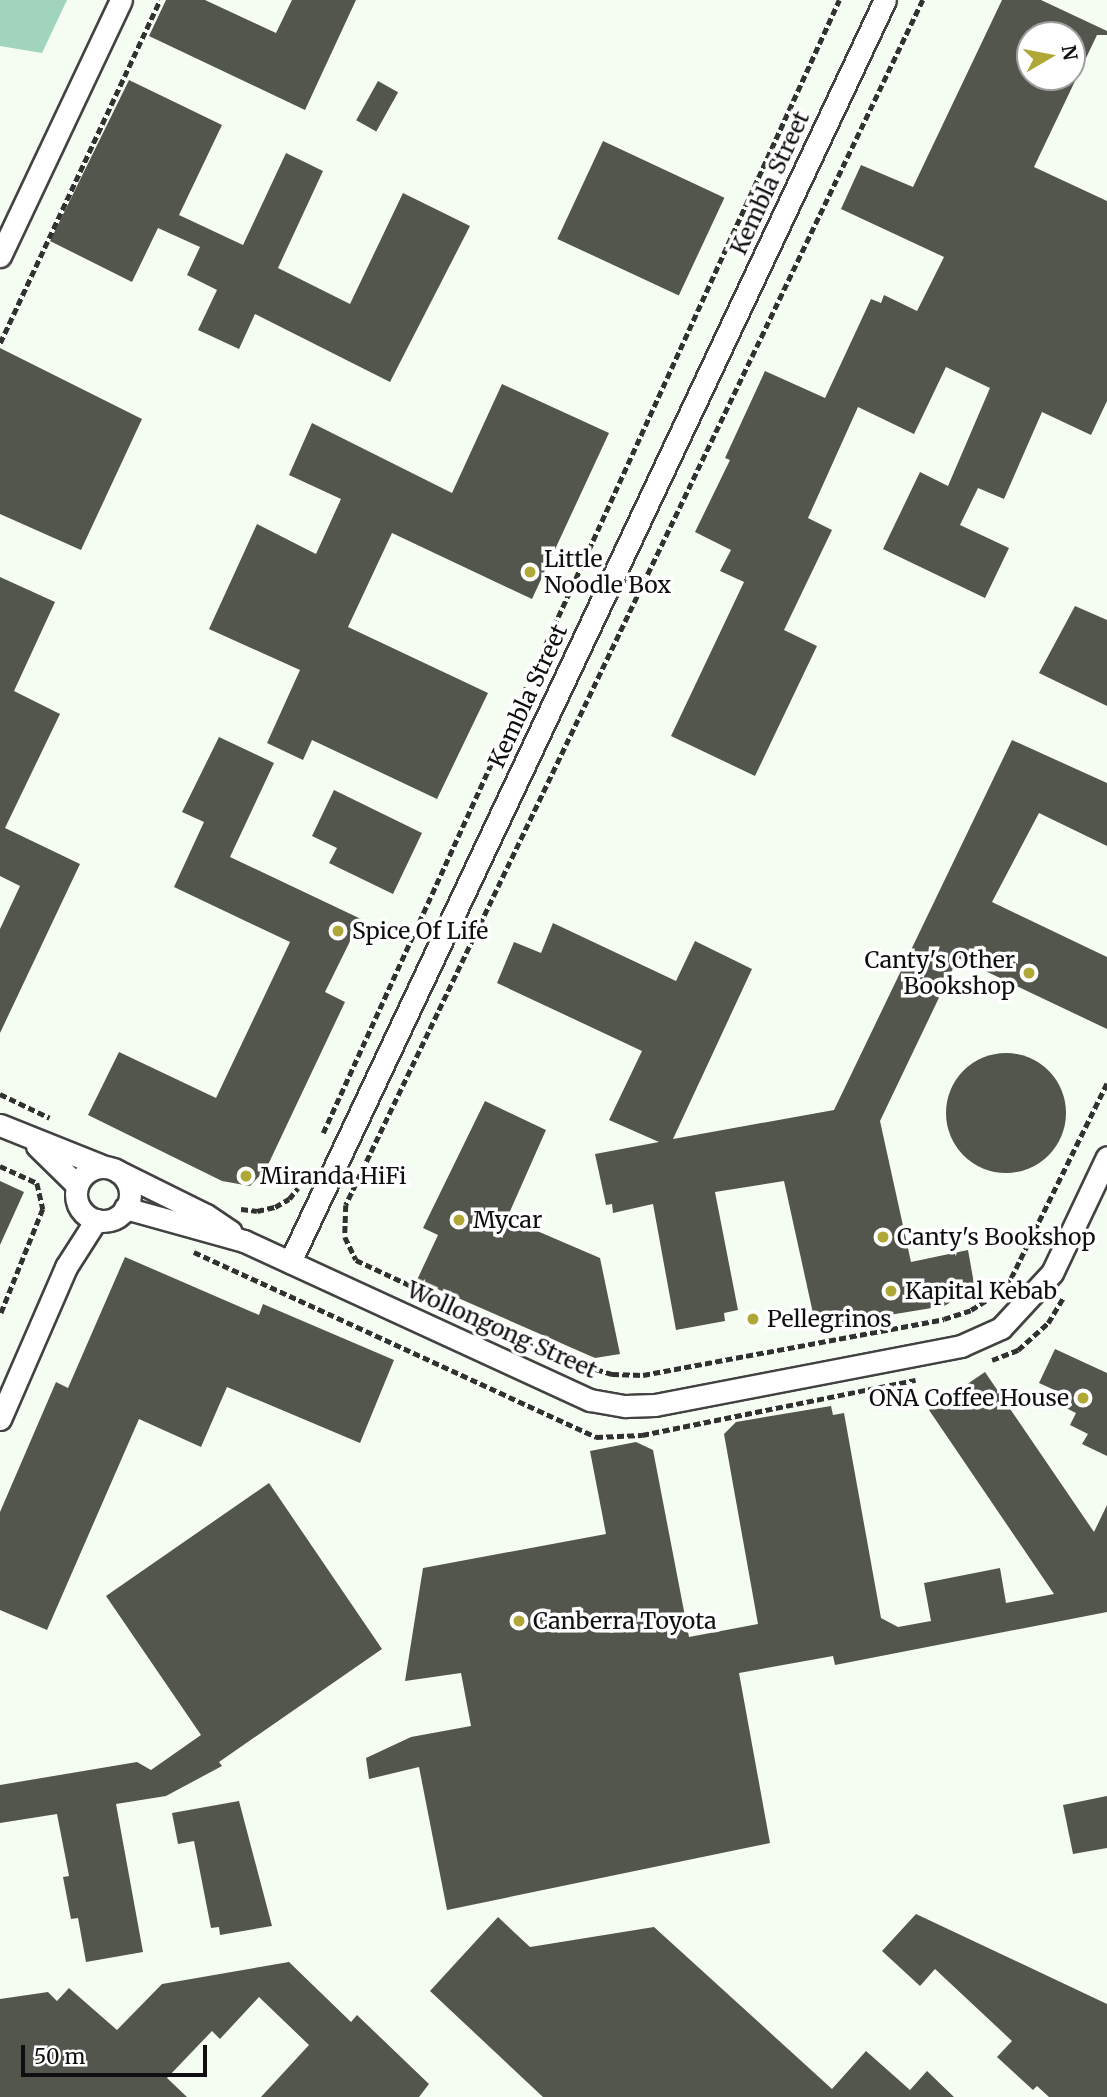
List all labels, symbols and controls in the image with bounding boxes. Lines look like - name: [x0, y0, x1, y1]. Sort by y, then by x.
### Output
- north arrow: [1016, 21, 1086, 91]
- text: N: [1057, 43, 1083, 62]
- street label: Kembla Street: [725, 107, 815, 259]
- place label: Little Noodle Box: [544, 545, 671, 599]
- marker: Little Noodle Box: [522, 564, 538, 580]
- street label: Kembla Street: [483, 620, 573, 772]
- place label: Spice Of Life: [352, 917, 488, 945]
- marker: Spice Of Life: [330, 923, 346, 939]
- place label: Canty's Other Bookshop: [864, 946, 1015, 1000]
- marker: Canty's Other Bookshop: [1021, 965, 1037, 981]
- place label: Miranda HiFi: [260, 1162, 407, 1190]
- marker: Miranda HiFi: [238, 1168, 254, 1184]
- place label: Mycar: [473, 1206, 542, 1234]
- marker: Mycar: [451, 1212, 467, 1228]
- place label: Canty's Bookshop: [897, 1223, 1096, 1251]
- marker: Canty's Bookshop: [875, 1229, 891, 1245]
- street label: Wollongong Street: [403, 1276, 601, 1384]
- place label: Kapital Kebab: [905, 1277, 1057, 1305]
- marker: Kapital Kebab: [883, 1283, 899, 1299]
- place label: Pellegrinos: [767, 1305, 892, 1333]
- marker: Pellegrinos: [745, 1311, 761, 1327]
- place label: ONA Coffee House: [869, 1384, 1069, 1412]
- marker: ONA Coffee House: [1075, 1390, 1091, 1406]
- place label: Canberra Toyota: [533, 1607, 717, 1635]
- marker: Canberra Toyota: [511, 1613, 527, 1629]
- scale bar: [24, 2030, 210, 2074]
- text: 50 m: [34, 2043, 85, 2070]

